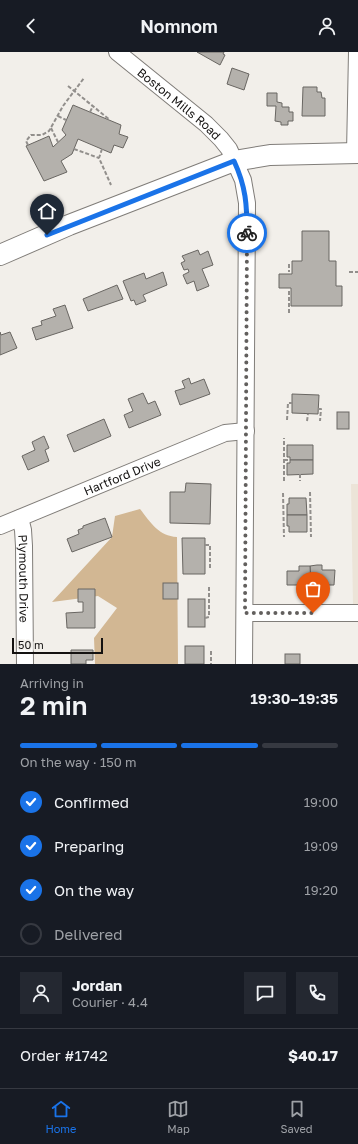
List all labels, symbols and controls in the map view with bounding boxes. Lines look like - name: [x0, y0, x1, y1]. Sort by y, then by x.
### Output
- icon: back: [20, 15, 42, 37]
- text: Nomnom: [140, 15, 218, 37]
- icon: person: [316, 15, 338, 37]
- street label: Boston Mills Road: [135, 64, 224, 142]
- pin: [30, 194, 64, 235]
- icon: home: [36, 200, 58, 222]
- courier: [227, 213, 267, 253]
- icon: bike: [236, 222, 258, 244]
- street label: Hartford Drive: [81, 453, 163, 498]
- street label: Plymouth Drive: [16, 534, 32, 623]
- pin: [296, 572, 330, 613]
- icon: bag: [302, 578, 324, 600]
- scale bar: [12, 636, 103, 655]
- text: 50 m: [18, 638, 44, 651]
- text: Arriving in: [20, 675, 84, 691]
- text: 19:30–19:35: [250, 689, 338, 707]
- text: 2 min: [20, 690, 88, 721]
- text: On the way · 150 m: [20, 754, 137, 770]
- icon: check: [20, 791, 42, 813]
- text: Confirmed: [54, 793, 129, 811]
- text: 19:00: [304, 794, 338, 810]
- icon: check: [20, 835, 42, 857]
- text: Preparing: [54, 837, 124, 855]
- text: 19:09: [304, 838, 338, 854]
- icon: check: [20, 879, 42, 901]
- text: On the way: [54, 881, 134, 899]
- text: 19:20: [304, 882, 338, 898]
- text: Delivered: [54, 925, 122, 943]
- button: person: [20, 972, 62, 1014]
- button: chat: [244, 972, 286, 1014]
- button: phone: [296, 972, 338, 1014]
- text: Jordan: [72, 976, 122, 994]
- text: Courier · 4.4: [72, 994, 148, 1010]
- text: Order #1742: [20, 1046, 108, 1064]
- text: $40.17: [288, 1046, 338, 1064]
- tab: Home: [45, 1098, 76, 1135]
- tab: Map: [167, 1098, 190, 1135]
- tab: Saved: [280, 1098, 313, 1135]

